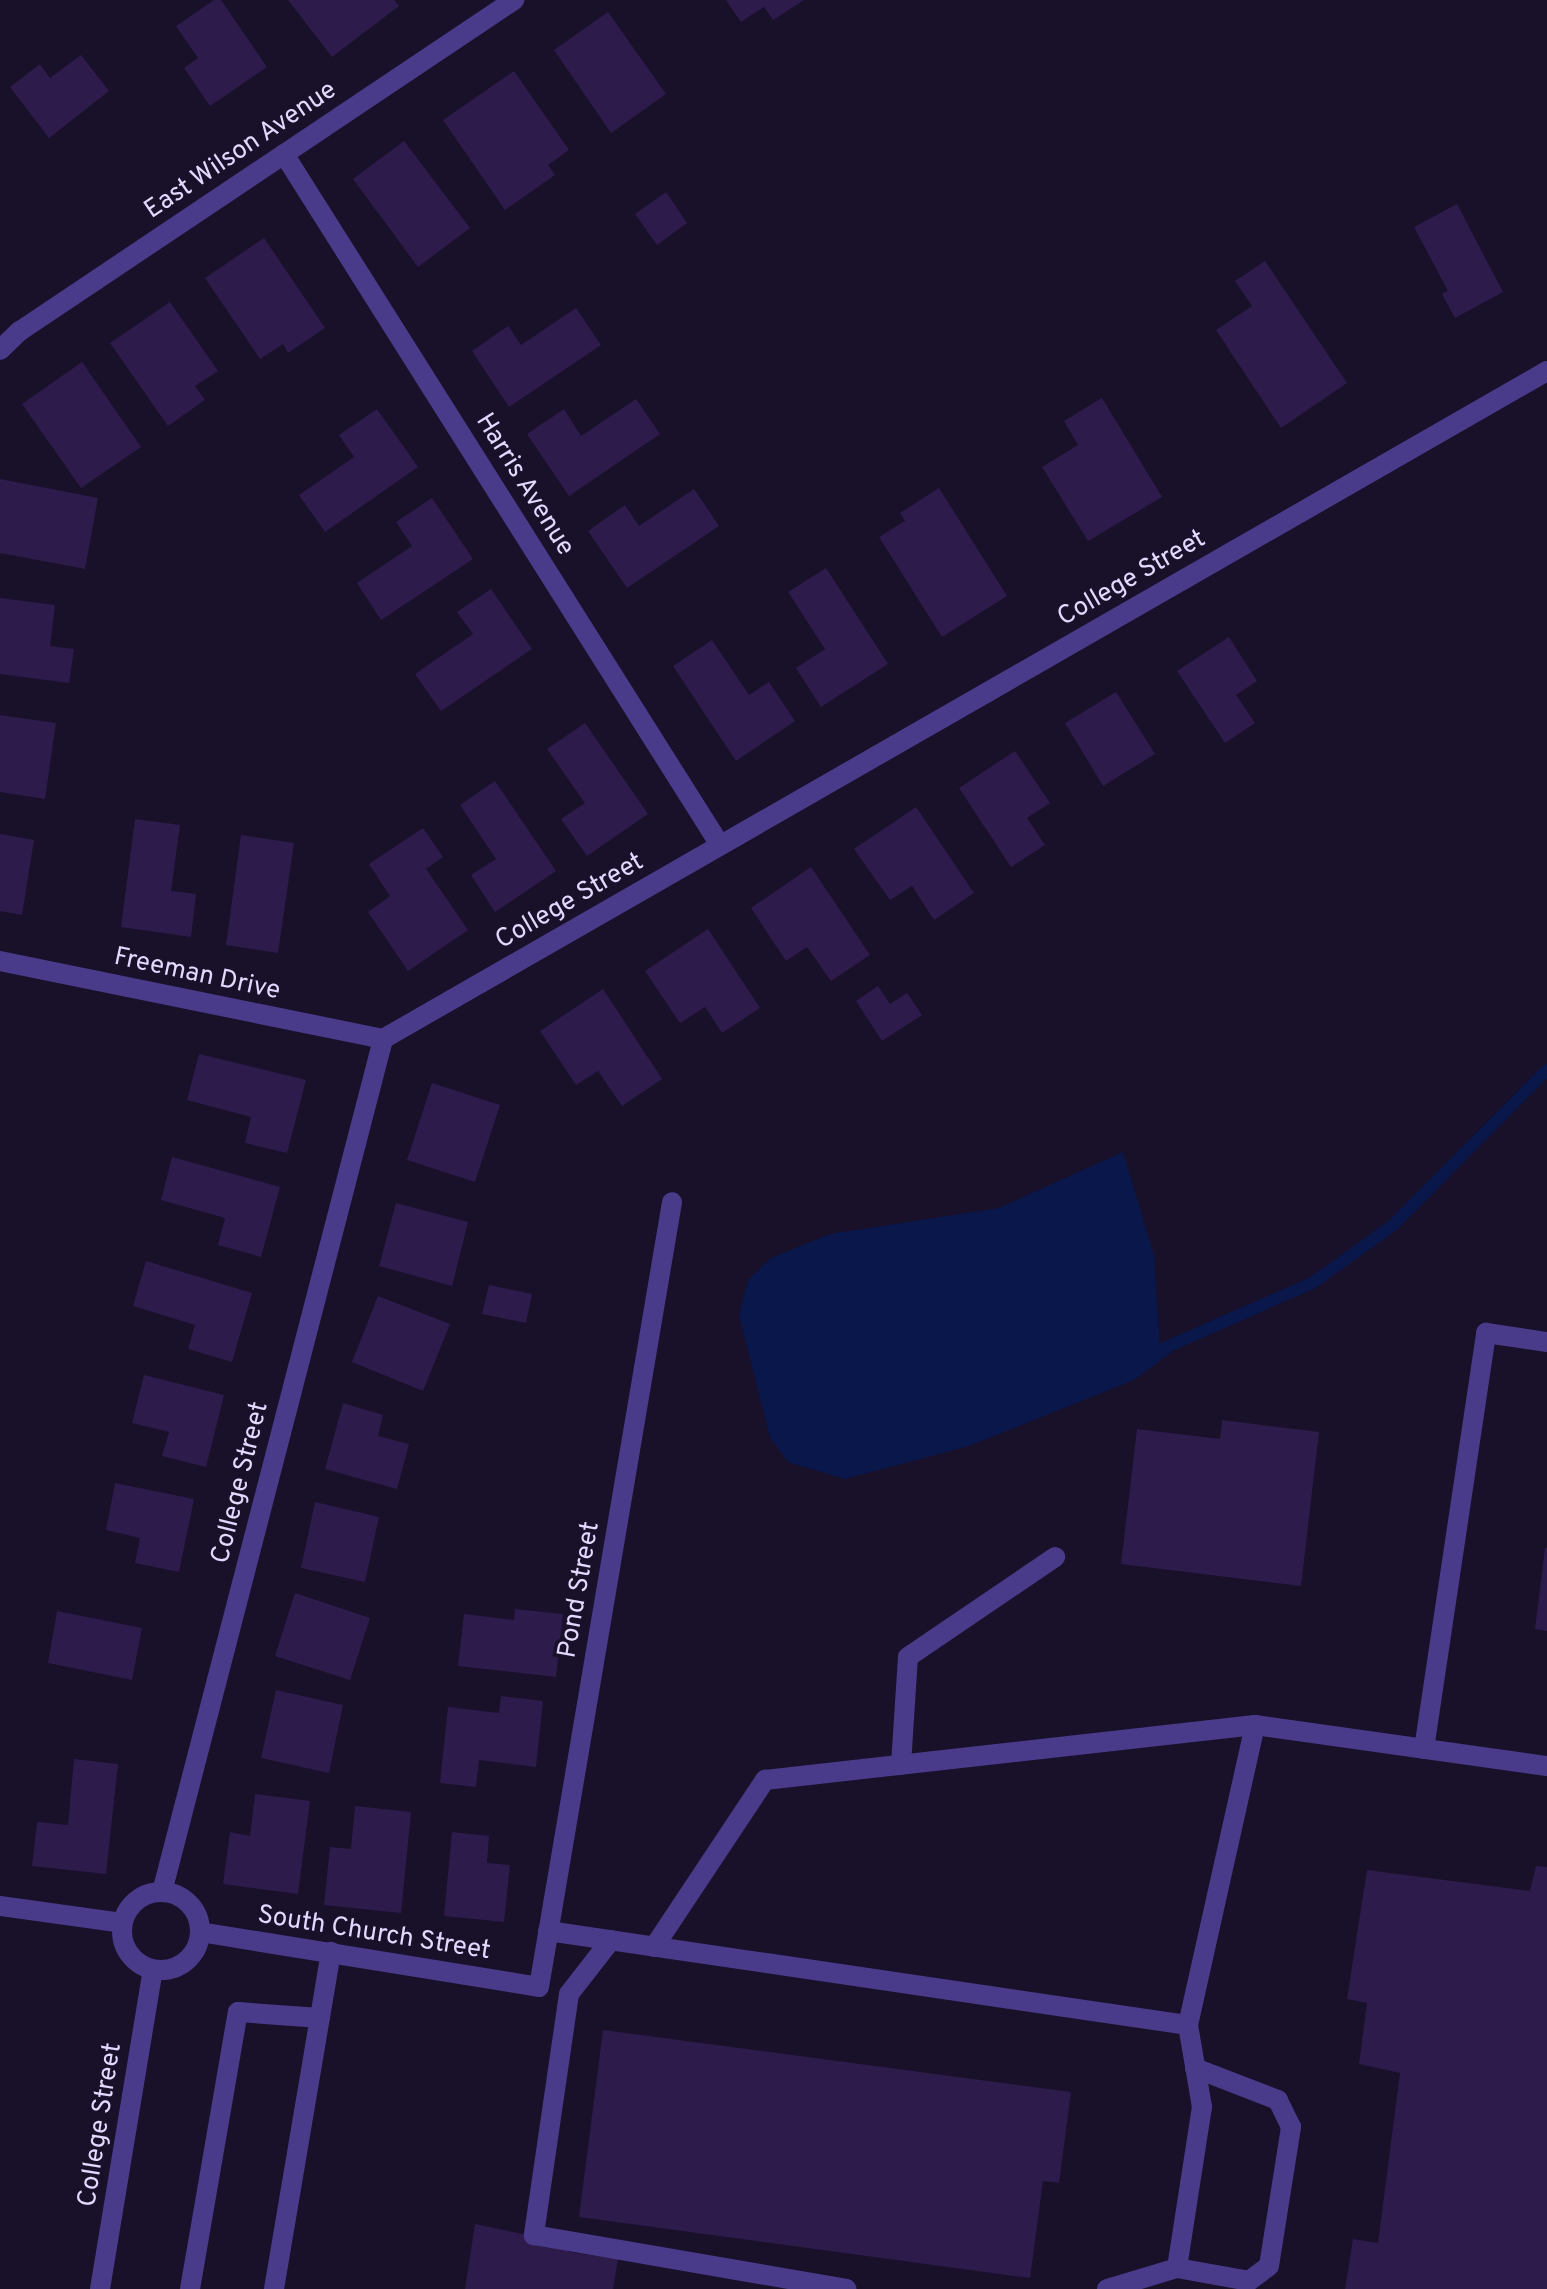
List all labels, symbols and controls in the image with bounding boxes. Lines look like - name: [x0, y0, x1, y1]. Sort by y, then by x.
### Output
- street label: East Wilson Avenue: [139, 75, 343, 227]
- street label: Harris Avenue: [468, 408, 580, 562]
- street label: College Street: [1052, 524, 1212, 634]
- street label: College Street: [490, 847, 650, 957]
- street label: Freeman Drive: [111, 942, 283, 1008]
- street label: College Street: [206, 1399, 276, 1567]
- street label: Pond Street: [553, 1519, 607, 1661]
- street label: South Church Street: [255, 1900, 493, 1968]
- street label: College Street: [73, 2041, 129, 2209]

